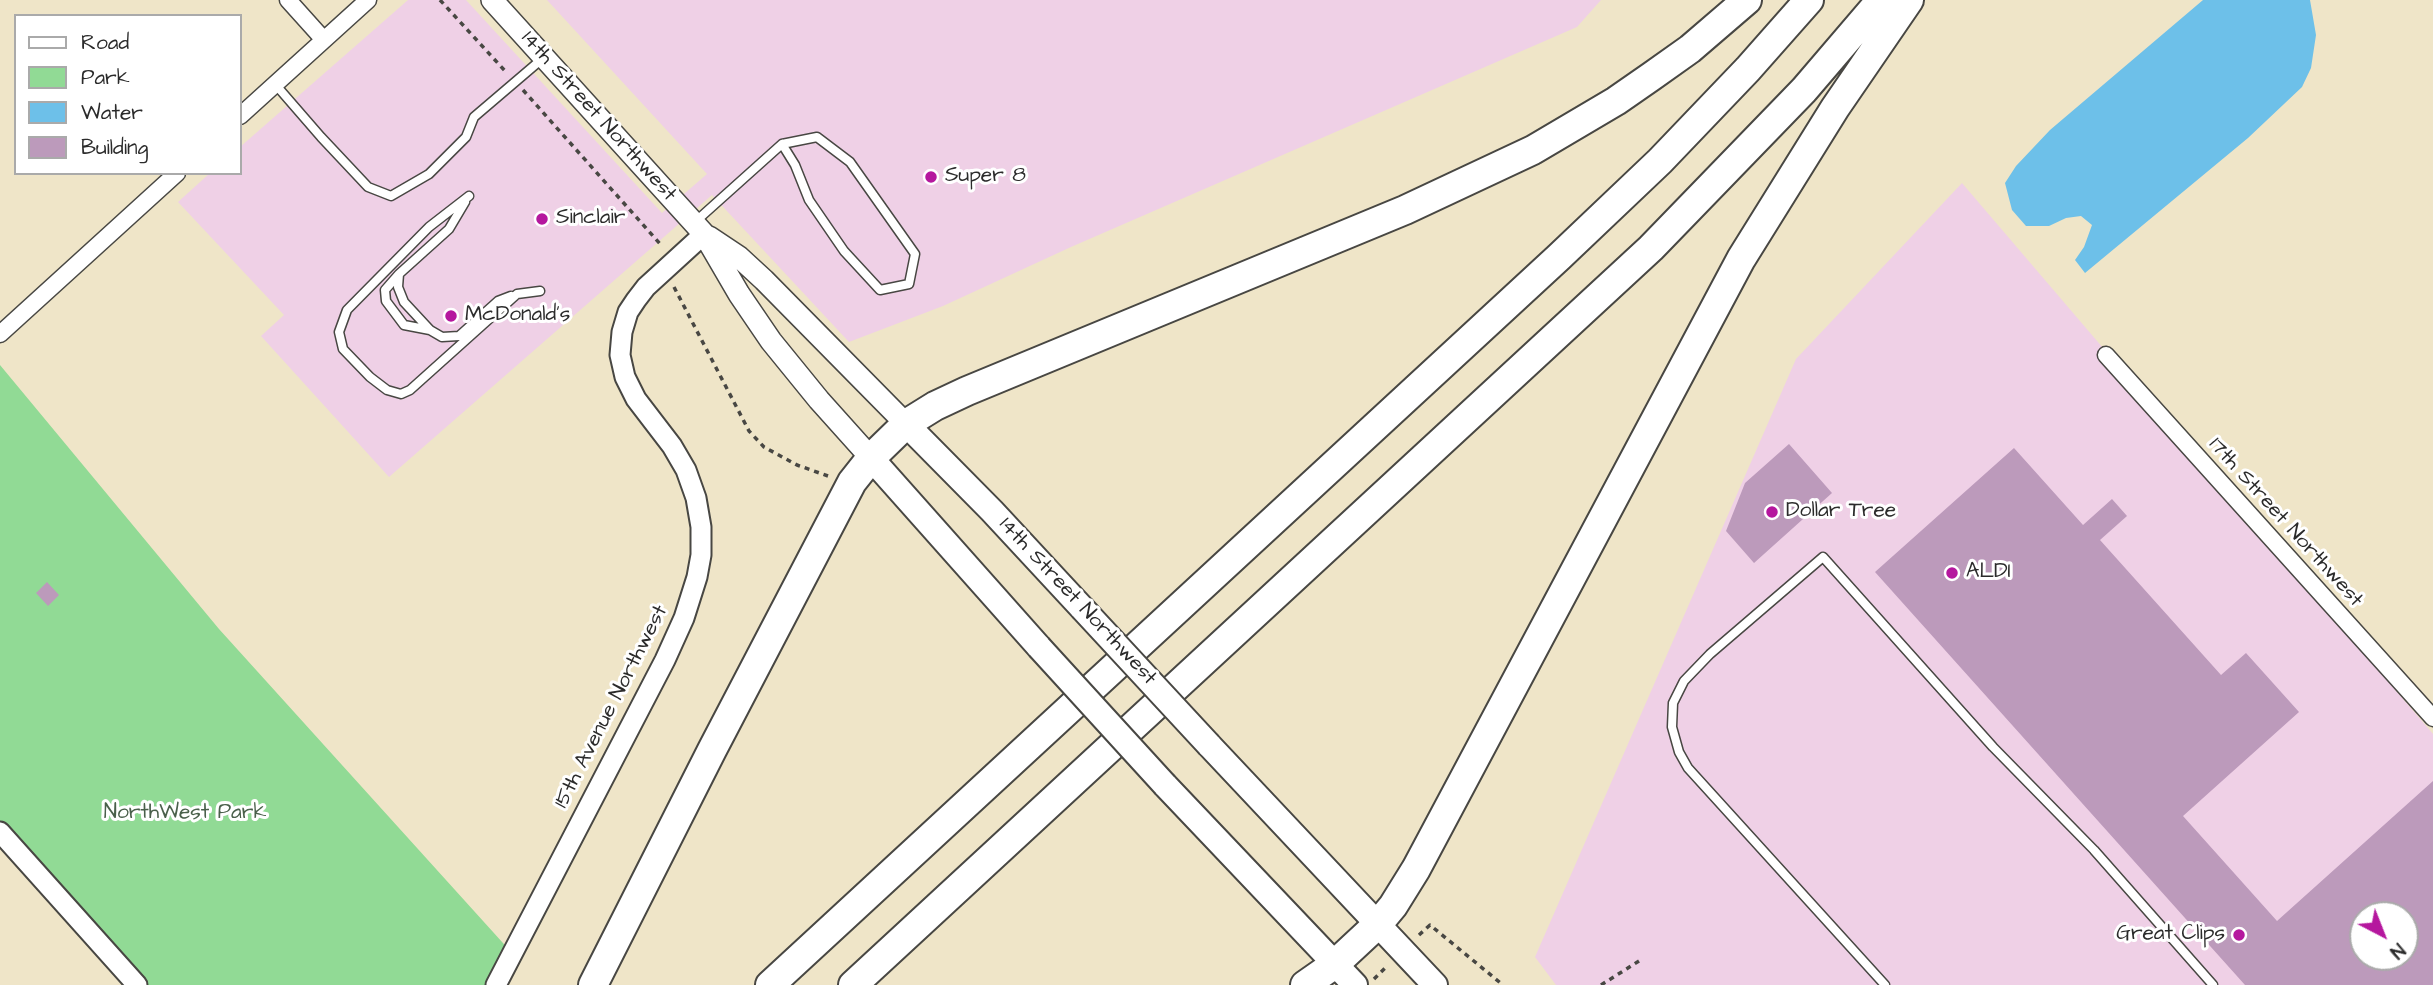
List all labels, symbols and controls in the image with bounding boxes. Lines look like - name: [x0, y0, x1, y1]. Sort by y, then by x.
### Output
- legend: [14, 14, 242, 175]
- street label: 14th Street Northwest: [515, 27, 681, 207]
- text: Road: [81, 28, 129, 57]
- text: Park: [81, 63, 130, 92]
- text: Water: [81, 98, 143, 127]
- text: Building: [81, 133, 148, 162]
- place label: Super 8: [945, 164, 1026, 190]
- marker: Super 8: [923, 169, 939, 185]
- place label: Sinclair: [556, 206, 625, 232]
- marker: Sinclair: [534, 211, 550, 227]
- place label: McDonald's: [465, 303, 570, 329]
- marker: McDonald's: [443, 308, 459, 324]
- street label: 17th Street Northwest: [2202, 433, 2368, 613]
- place label: Dollar Tree: [1786, 499, 1896, 525]
- marker: Dollar Tree: [1764, 504, 1780, 520]
- street label: 14th Street Northwest: [993, 513, 1161, 691]
- place label: ALDI: [1966, 560, 2011, 586]
- marker: ALDI: [1944, 565, 1960, 581]
- street label: 15th Avenue Northwest: [550, 601, 674, 813]
- park label: NorthWest Park: [104, 801, 266, 827]
- north arrow: [2349, 901, 2419, 971]
- place label: Great Clips: [2116, 922, 2225, 948]
- marker: Great Clips: [2231, 927, 2247, 943]
- text: N: [2384, 936, 2411, 965]

